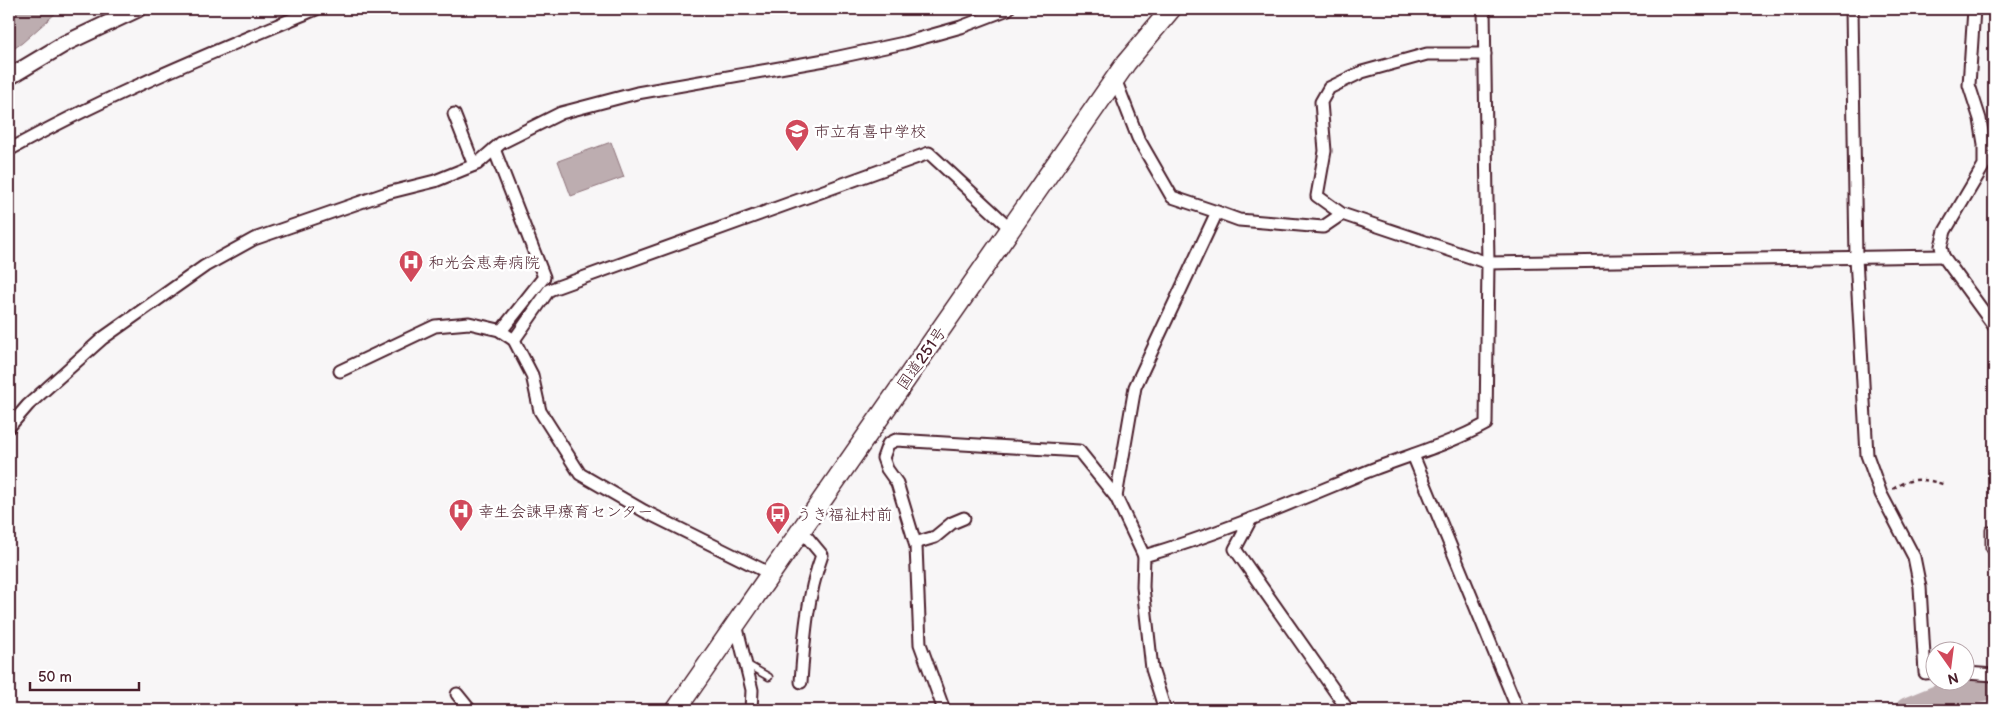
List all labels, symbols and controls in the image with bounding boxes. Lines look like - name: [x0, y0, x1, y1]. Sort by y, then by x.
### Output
- school or university icon: 市立有喜中学校: [784, 118, 810, 152]
- place label: 市立有喜中学校: [814, 123, 926, 142]
- hospital icon: 和光会恵寿病院: [398, 249, 424, 283]
- place label: 和光会恵寿病院: [428, 254, 540, 273]
- street label: 国道251号: [894, 324, 951, 394]
- hospital icon: 幸生会諫早療育センター: [448, 498, 474, 532]
- bus stop icon: うき福祉村前: [765, 501, 791, 535]
- place label: 幸生会諫早療育センター: [478, 503, 653, 522]
- place label: うき福祉村前: [796, 506, 892, 525]
- north arrow: [1926, 642, 1976, 692]
- scale bar: [30, 659, 139, 691]
- text: 50 m: [38, 668, 72, 687]
- text: N: [1946, 669, 1960, 688]

